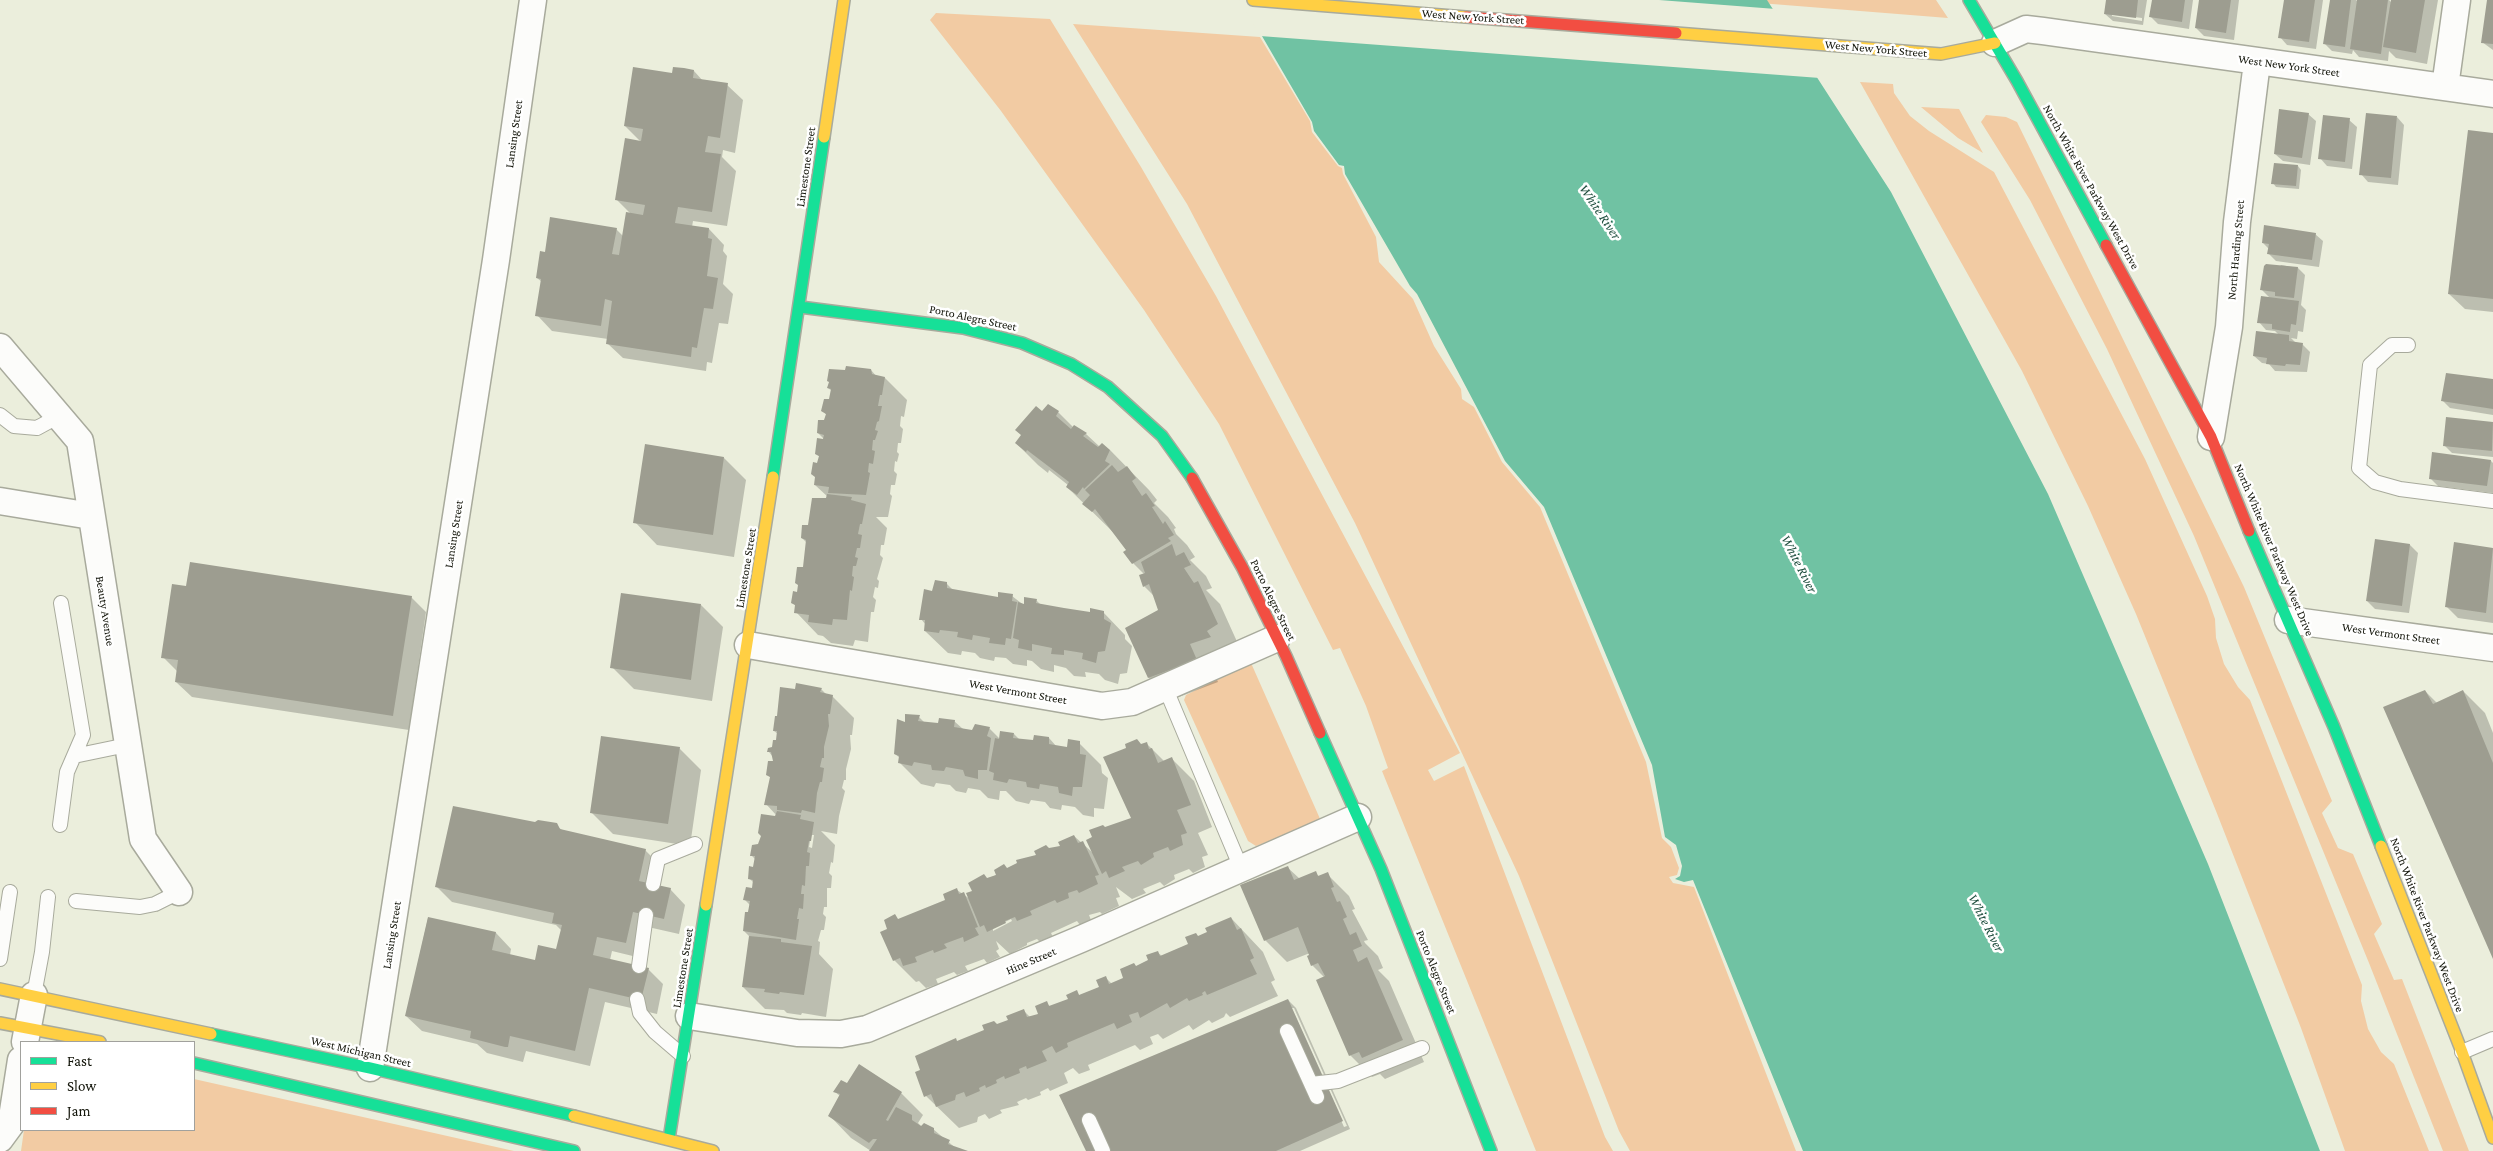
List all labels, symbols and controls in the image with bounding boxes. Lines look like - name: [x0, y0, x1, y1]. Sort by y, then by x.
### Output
- street label: West New York Street: [1421, 6, 1525, 28]
- street label: West New York Street: [1824, 37, 1928, 61]
- street label: West New York Street: [2237, 52, 2341, 80]
- street label: Lansing Street: [502, 99, 526, 169]
- street label: North White River Parkway West Drive: [2040, 102, 2142, 272]
- street label: Limestone Street: [793, 126, 819, 208]
- water label: White River: [1575, 181, 1625, 243]
- street label: North Harding Street: [2224, 199, 2248, 301]
- street label: Porto Alegre Street: [928, 302, 1018, 334]
- street label: North White River Parkway West Drive: [2231, 462, 2317, 638]
- street label: Lansing Street: [442, 499, 466, 569]
- street label: Limestone Street: [733, 527, 759, 609]
- water label: White River: [1777, 532, 1821, 596]
- street label: Porto Alegre Street: [1247, 557, 1299, 643]
- street label: Beauty Avenue: [92, 575, 118, 647]
- street label: West Vermont Street: [2341, 620, 2441, 648]
- street label: West Vermont Street: [968, 676, 1068, 708]
- street label: North White River Parkway West Drive: [2387, 836, 2467, 1014]
- water label: White River: [1964, 891, 2008, 955]
- street label: Lansing Street: [380, 900, 404, 970]
- street label: Limestone Street: [670, 927, 696, 1009]
- street label: Porto Alegre Street: [1413, 928, 1459, 1016]
- street label: Hine Street: [1004, 944, 1058, 978]
- street label: West Michigan Street: [309, 1033, 413, 1071]
- legend: [20, 1041, 195, 1131]
- text: Fast: [67, 1053, 92, 1069]
- text: Slow: [67, 1078, 96, 1094]
- text: Jam: [67, 1103, 90, 1119]

